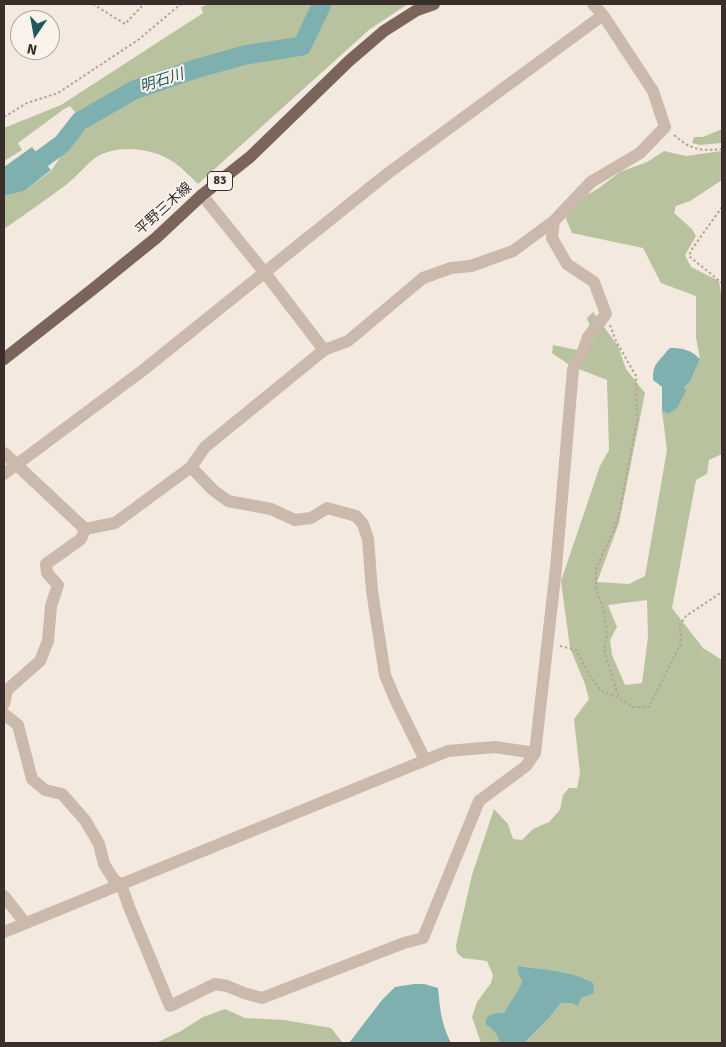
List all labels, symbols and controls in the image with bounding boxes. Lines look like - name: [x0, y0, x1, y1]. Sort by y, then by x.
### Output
- north arrow: [10, 10, 60, 60]
- text: N: [25, 40, 39, 59]
- water label: 明石川: [138, 65, 186, 97]
- road number: 83: [208, 172, 232, 190]
- street label: 平野三木線: [132, 179, 196, 239]

